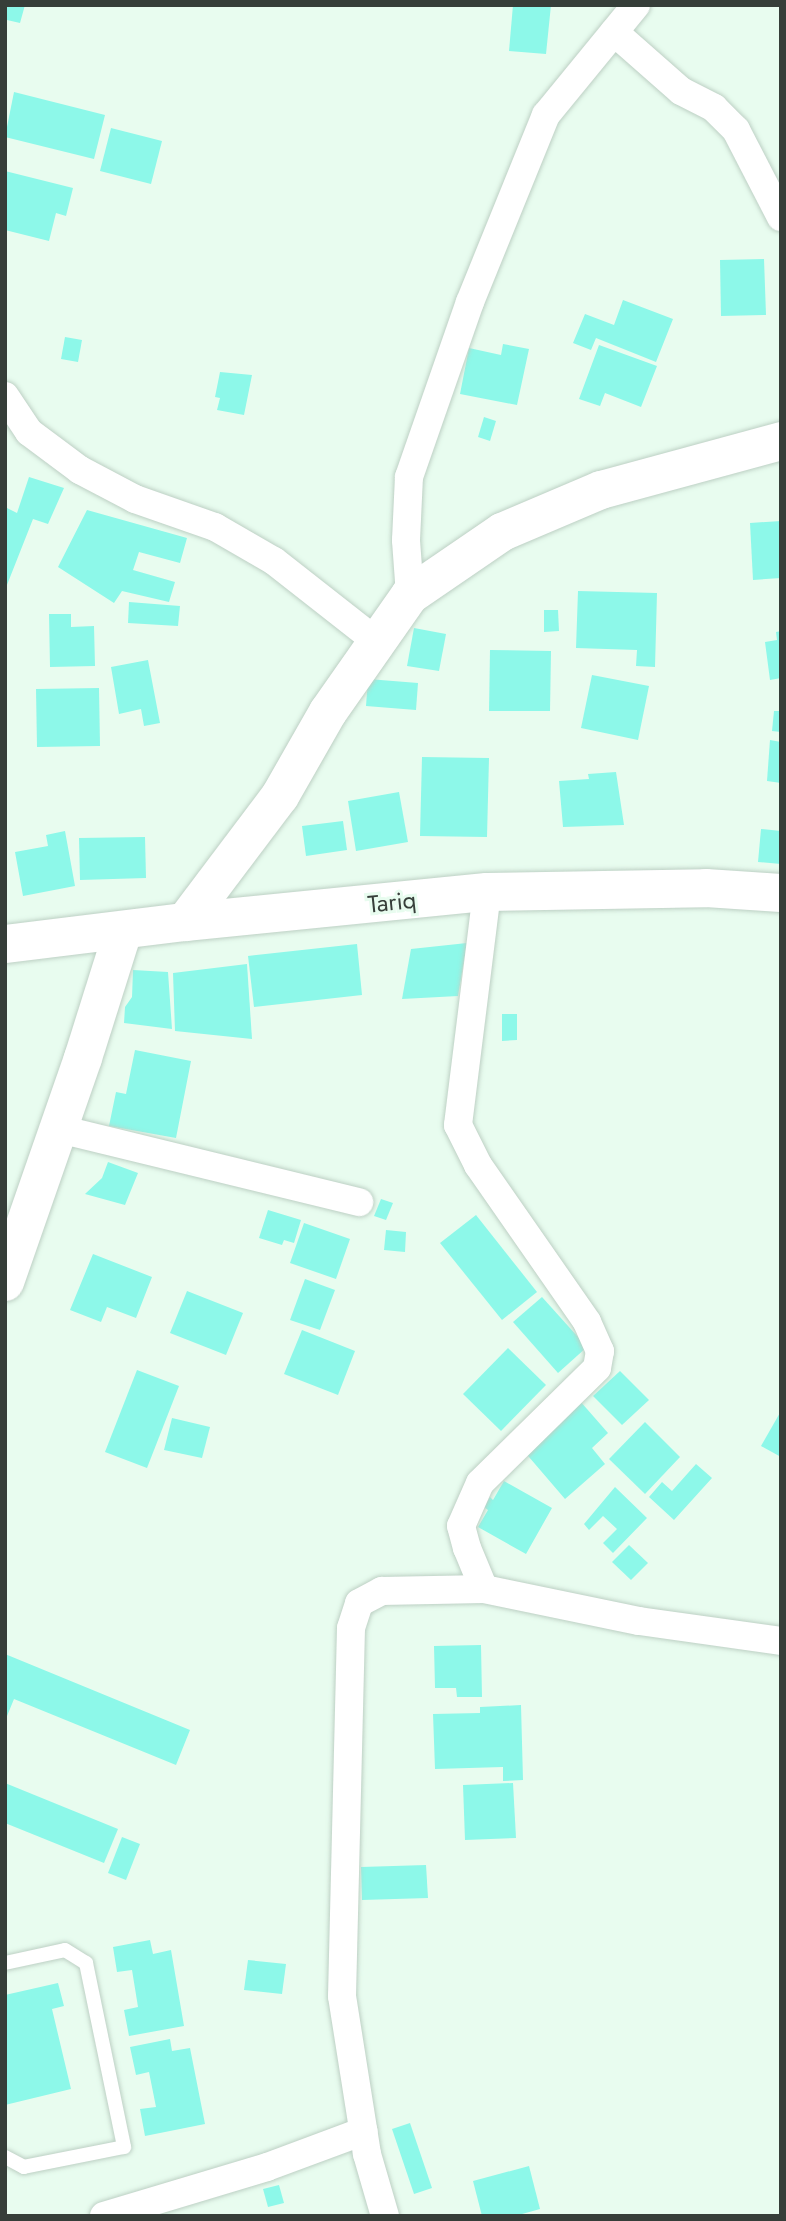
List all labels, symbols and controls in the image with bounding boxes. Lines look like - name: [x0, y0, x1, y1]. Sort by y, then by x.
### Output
- street label: Tariq: [366, 885, 418, 919]

